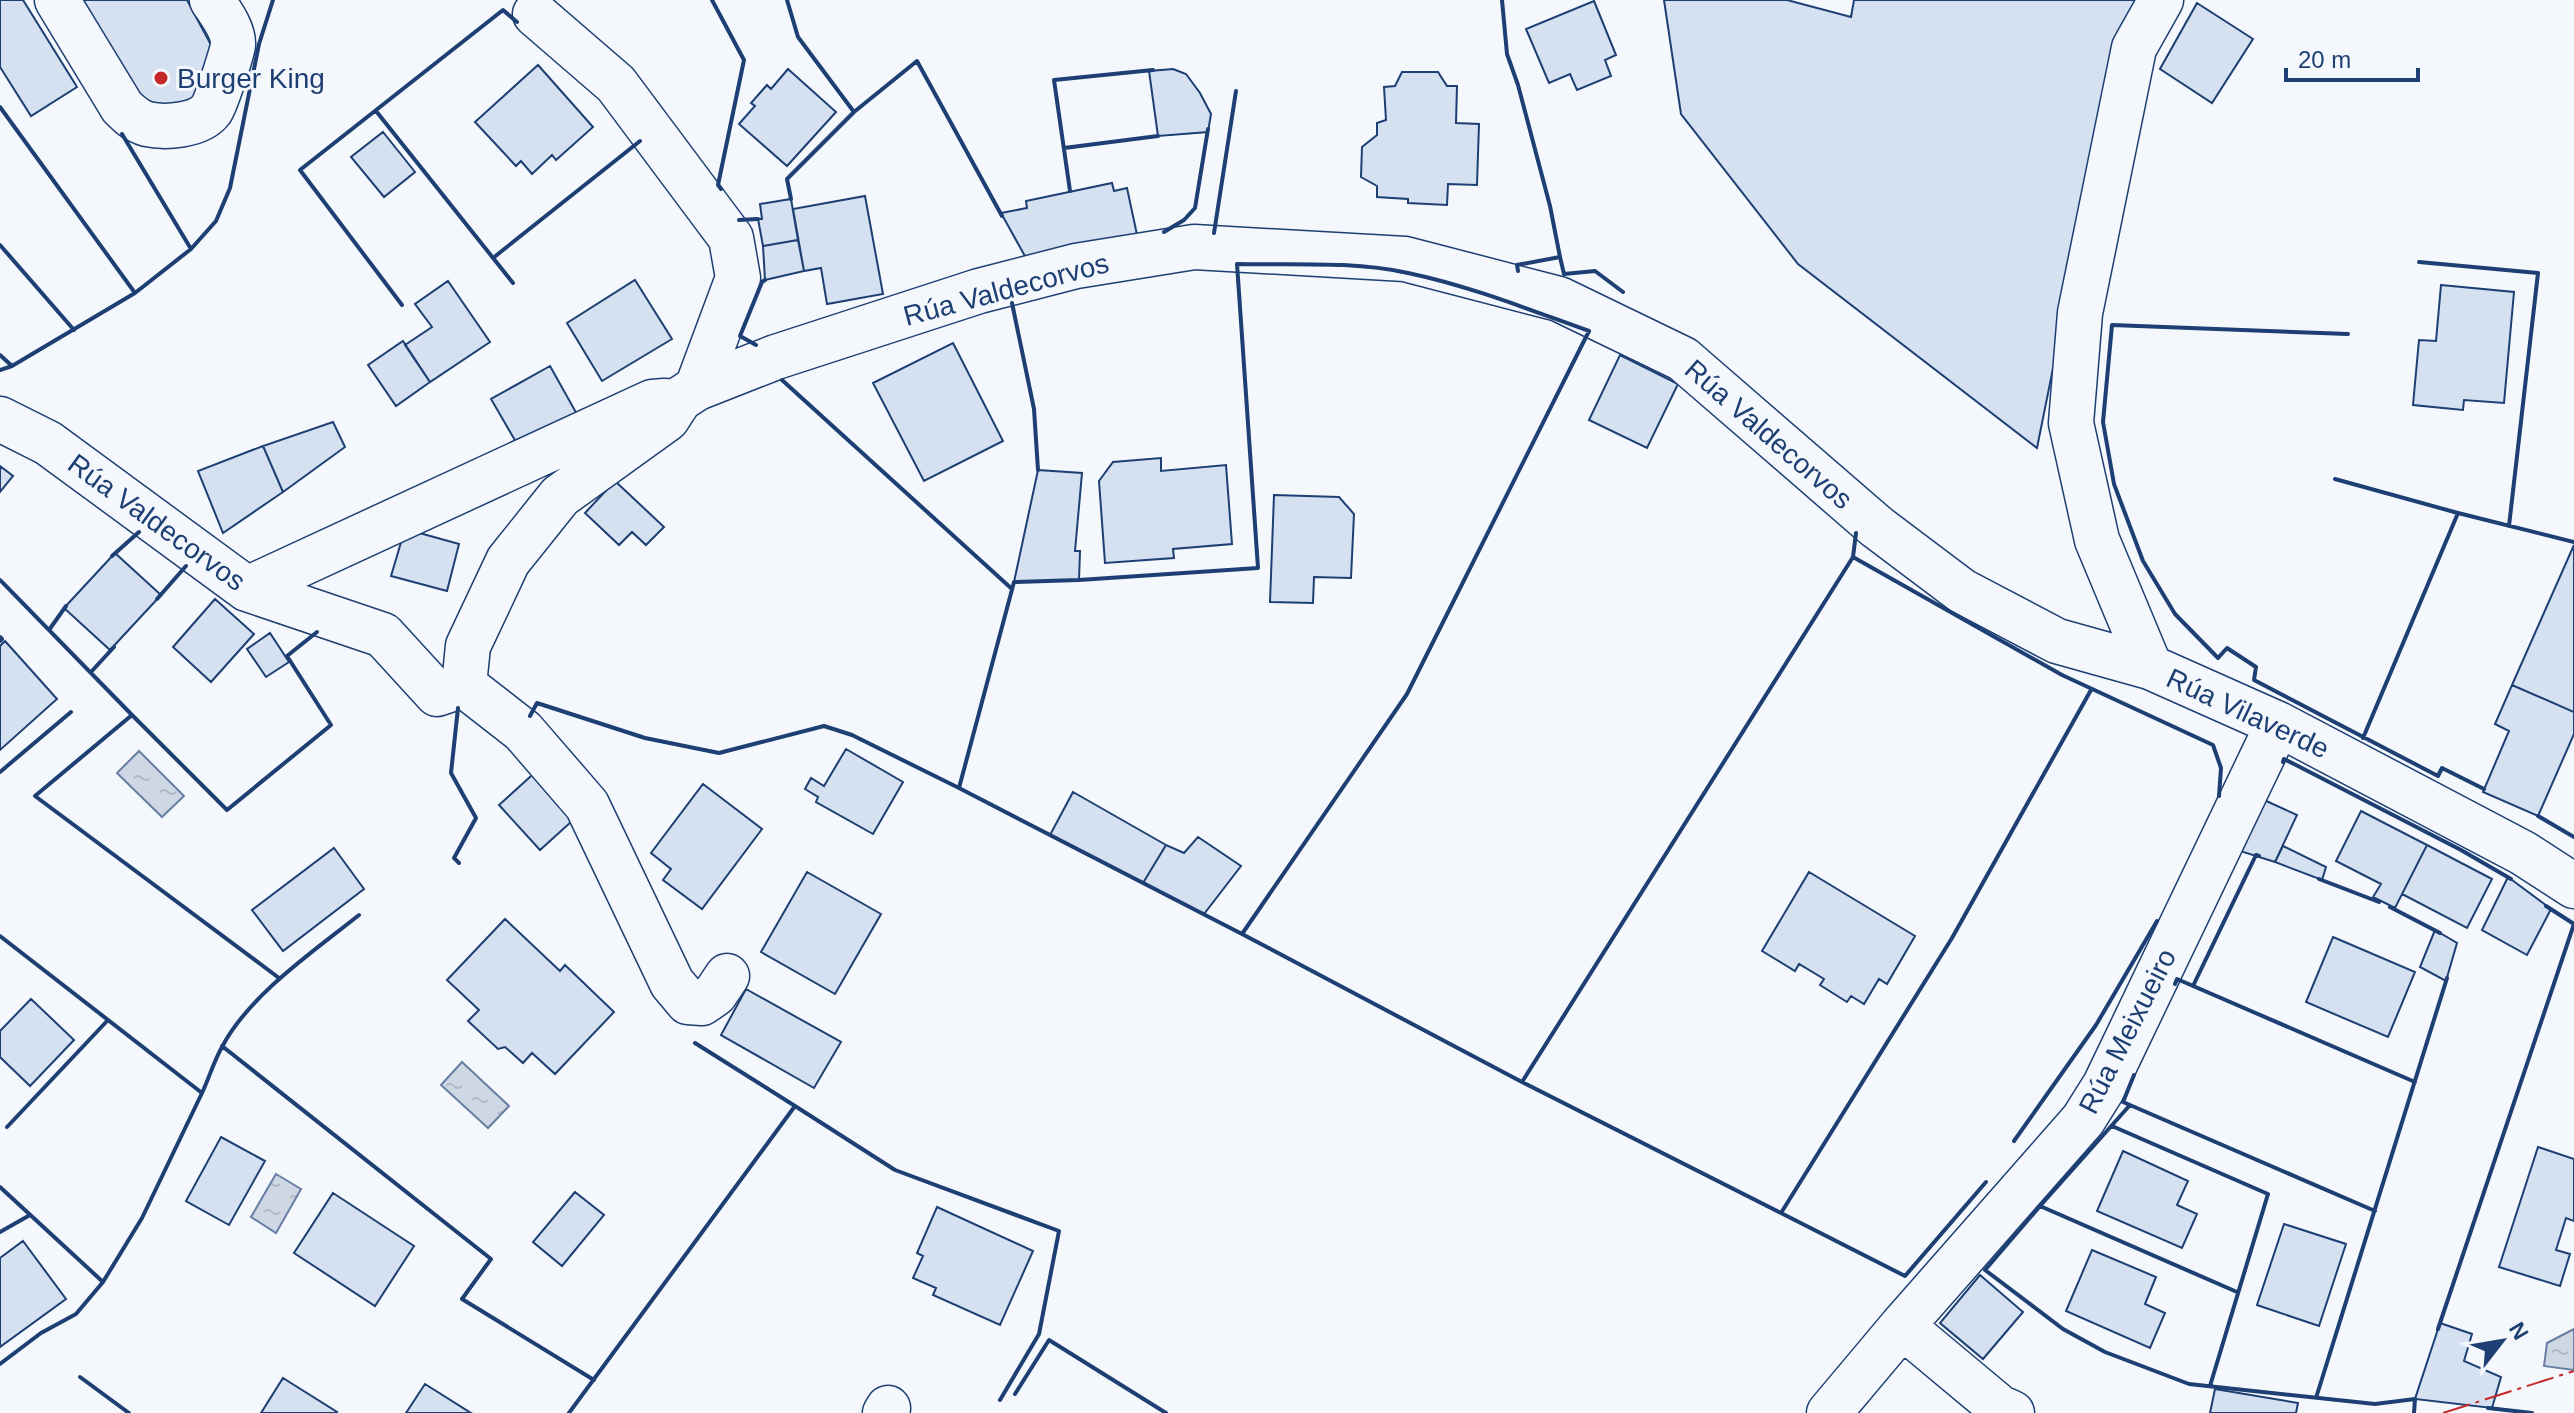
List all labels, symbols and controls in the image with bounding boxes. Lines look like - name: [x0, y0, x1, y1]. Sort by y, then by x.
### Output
- scale bar: [2286, 32, 2418, 82]
- text: 20 m: [2298, 46, 2351, 73]
- place label: Burger King: [177, 63, 325, 94]
- marker: Burger King: [152, 69, 170, 87]
- street label: Rúa Valdecorvos: [900, 247, 1112, 332]
- street label: Rúa Valdecorvos: [1679, 353, 1859, 515]
- street label: Rúa Valdecorvos: [62, 448, 251, 597]
- street label: Rúa Vilaverde: [2162, 662, 2334, 765]
- street label: Rúa Meixueiro: [2073, 944, 2182, 1119]
- north arrow: [2462, 1301, 2542, 1381]
- text: N: [2504, 1318, 2534, 1344]

